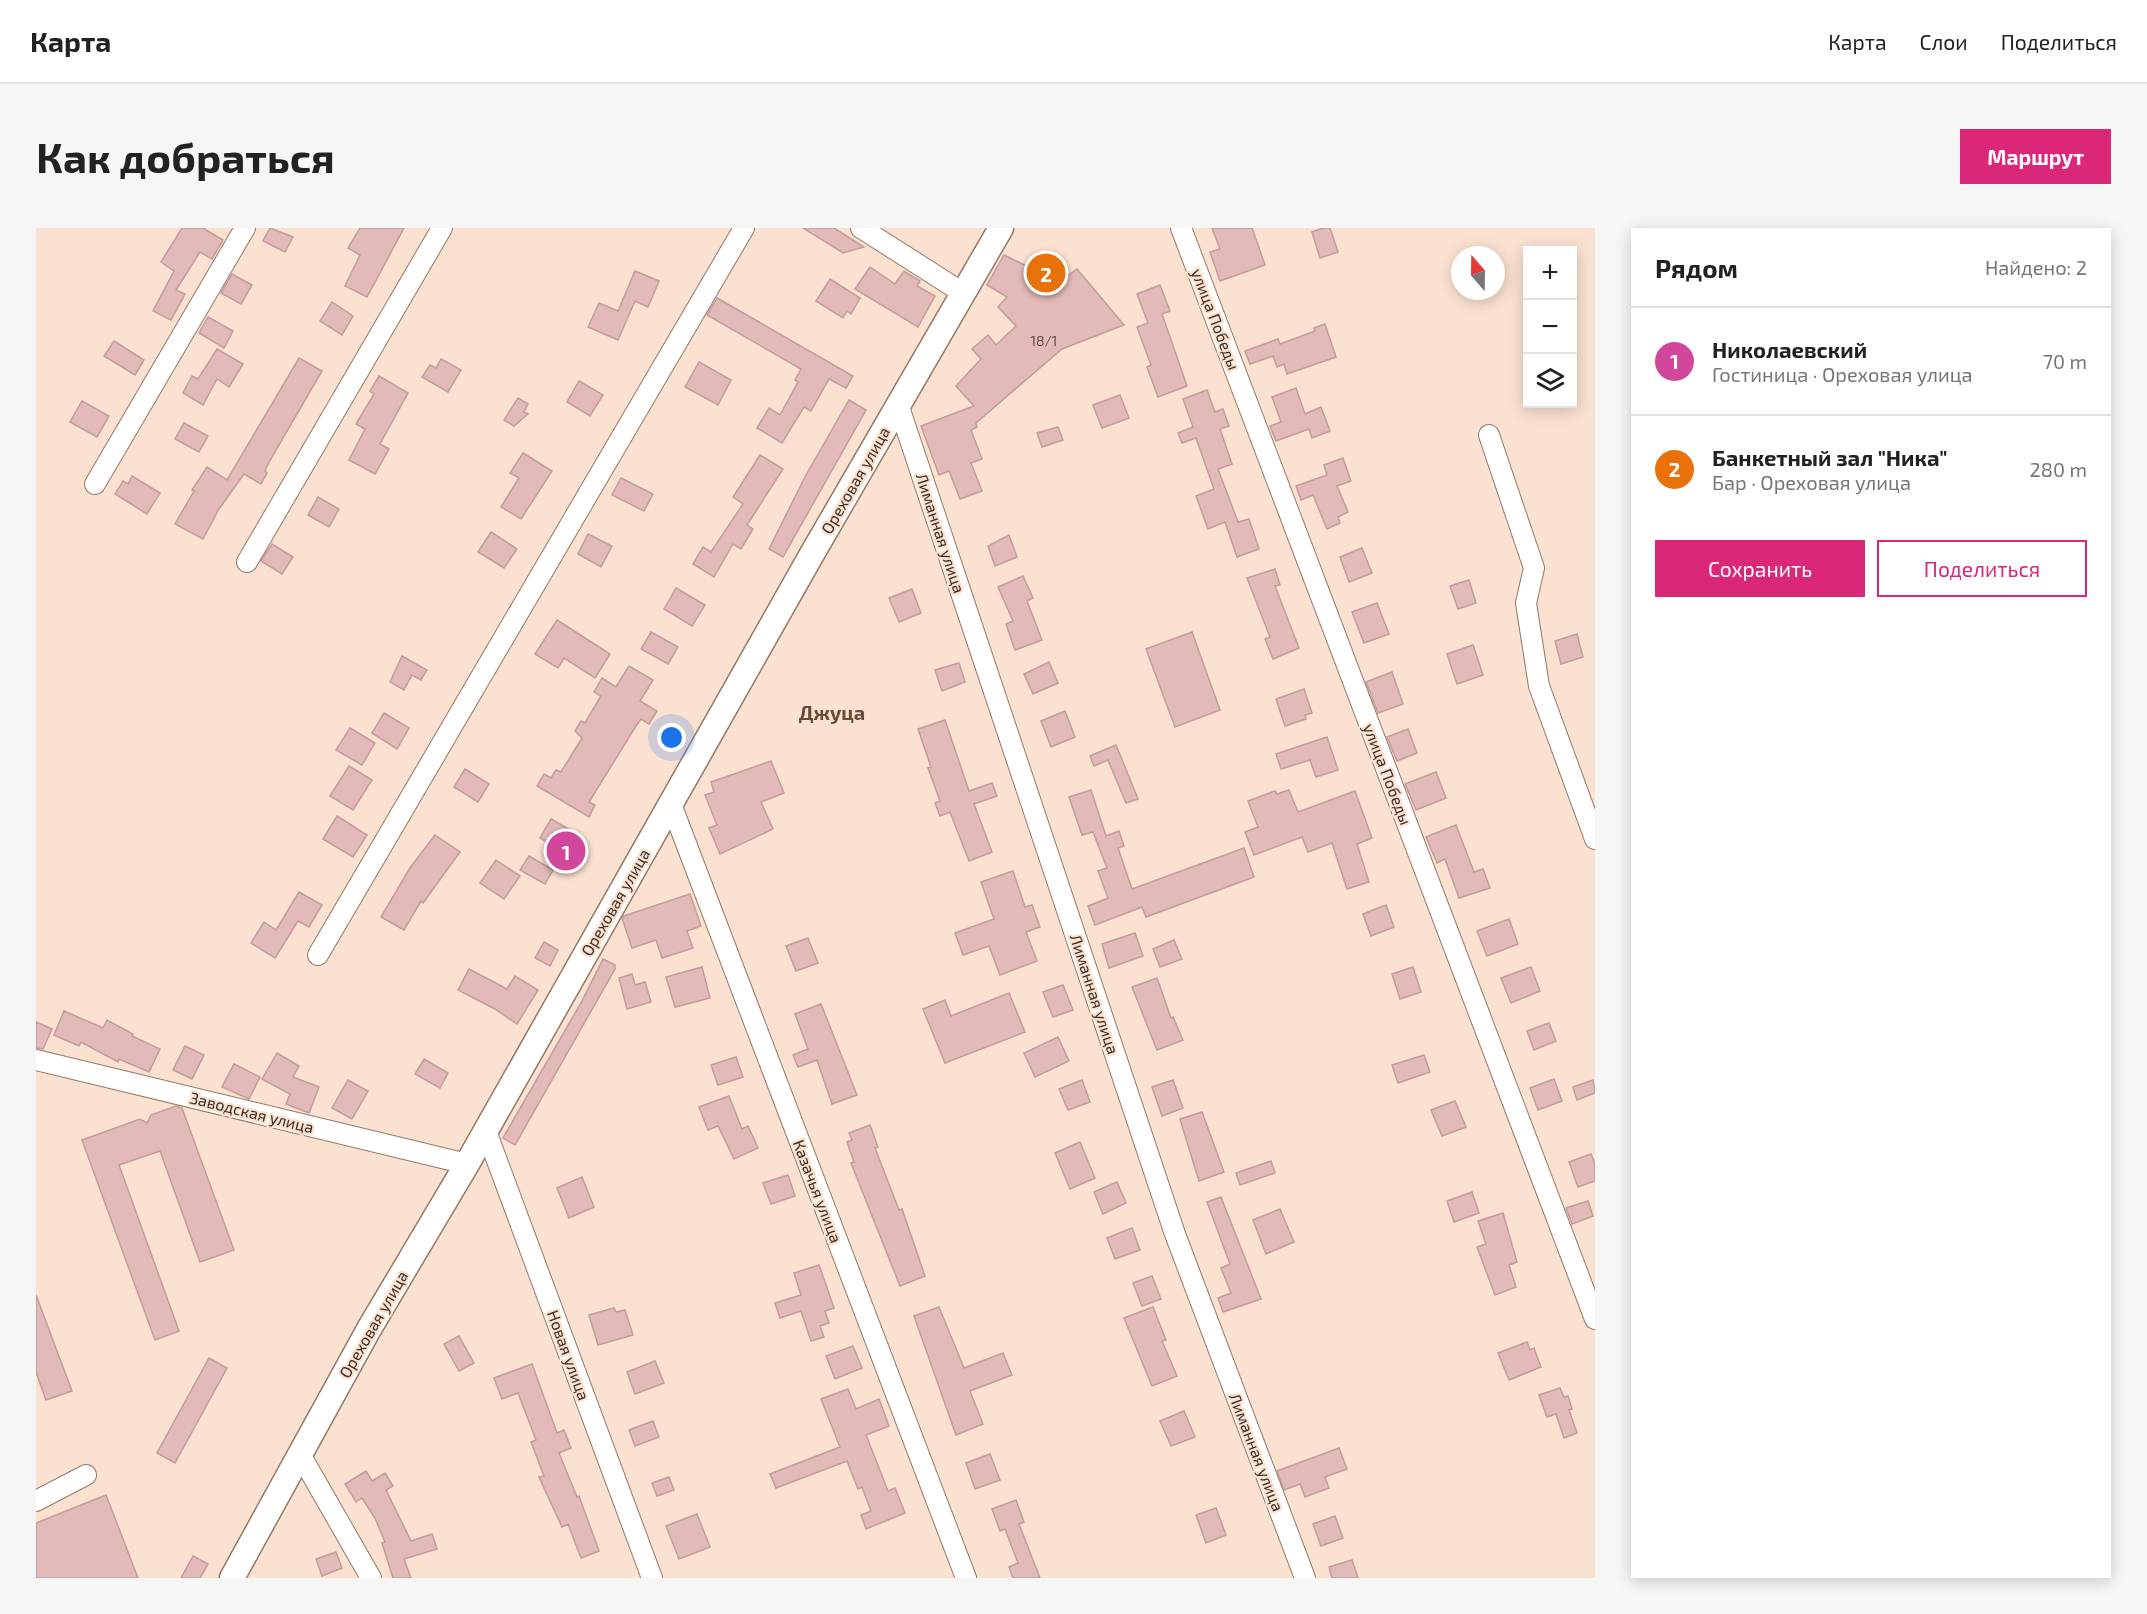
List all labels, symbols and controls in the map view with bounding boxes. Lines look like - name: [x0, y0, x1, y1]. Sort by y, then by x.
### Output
- text: Карта: [30, 24, 111, 58]
- text: Карта: [1828, 29, 1887, 54]
- text: Слои: [1920, 29, 1968, 54]
- text: Поделиться: [2001, 29, 2117, 54]
- button: Маршрут: [1960, 129, 2111, 184]
- text: Как добраться: [36, 131, 335, 181]
- north arrow: [1451, 246, 1505, 300]
- map controls: [1523, 246, 1577, 408]
- button: +: [1523, 246, 1577, 300]
- pin: 2: [1026, 250, 1066, 296]
- text: Рядом: [1655, 252, 1738, 283]
- text: Найдено: 2: [1985, 255, 2087, 279]
- street label: улица Победы: [1187, 266, 1244, 373]
- button: −: [1523, 300, 1577, 354]
- house number: 18/1: [1031, 332, 1057, 349]
- text: Николаевский: [1712, 336, 1867, 362]
- text: 1: [1670, 349, 1679, 373]
- text: 70 m: [2043, 349, 2087, 373]
- button: layers: [1523, 354, 1577, 408]
- text: Гостиница · Ореховая улица: [1712, 362, 1973, 386]
- street label: Ореховая улица: [817, 423, 894, 537]
- text: Банкетный зал "Ника": [1712, 444, 1948, 470]
- text: 2: [1669, 457, 1680, 481]
- text: 280 m: [2030, 457, 2087, 481]
- text: Бар · Ореховая улица: [1712, 470, 1911, 494]
- street label: Лиманная улица: [912, 471, 969, 596]
- button: Сохранить: [1655, 540, 1865, 597]
- button: Поделиться: [1877, 540, 2087, 597]
- district label: Джуца: [799, 700, 865, 724]
- street label: улица Победы: [1359, 721, 1416, 828]
- your location: [657, 723, 686, 752]
- pin: 1: [546, 828, 586, 874]
- street label: Ореховая улица: [577, 845, 654, 959]
- street label: Лиманная улица: [1066, 932, 1123, 1057]
- street label: Заводская улица: [188, 1087, 316, 1138]
- street label: Казачья улица: [789, 1137, 846, 1246]
- street label: Ореховая улица: [335, 1267, 412, 1381]
- street label: Новая улица: [543, 1307, 594, 1403]
- street label: Лиманная улица: [1225, 1390, 1288, 1514]

